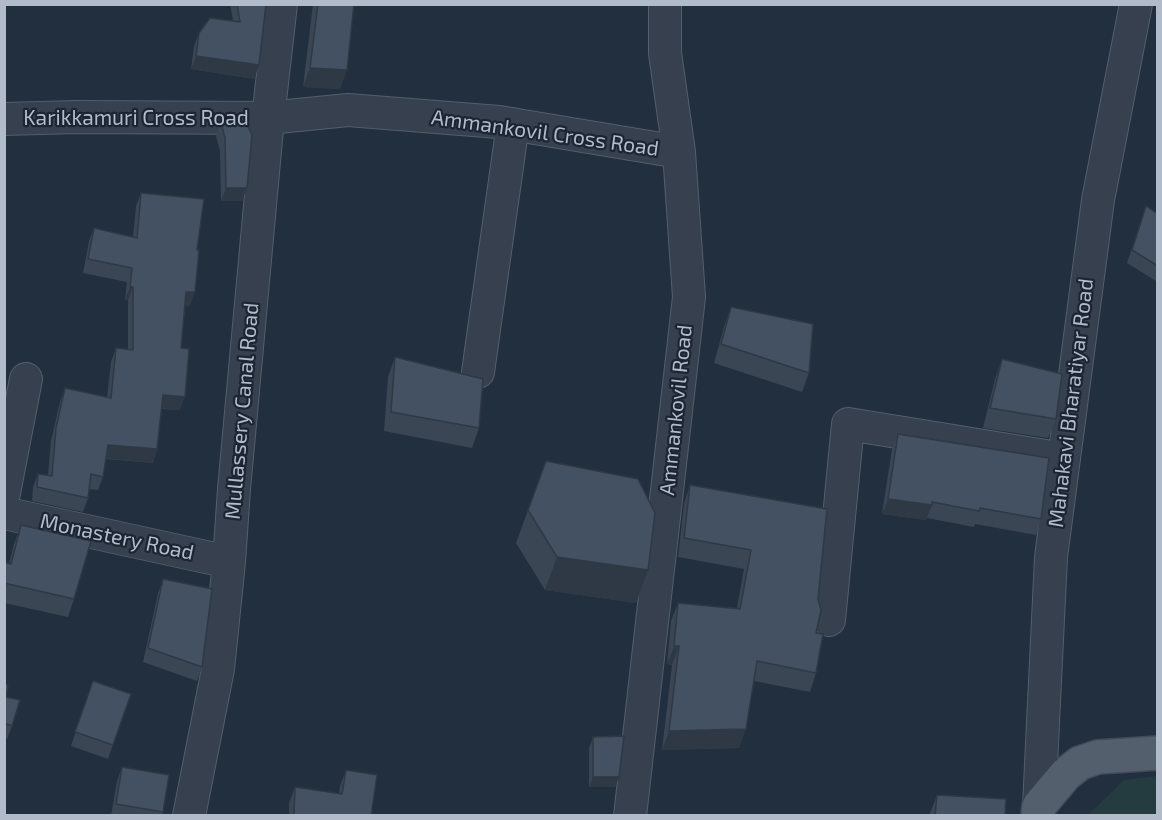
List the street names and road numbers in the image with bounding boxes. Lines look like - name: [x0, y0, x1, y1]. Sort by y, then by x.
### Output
- street label: Karikkamuri Cross Road: [23, 105, 249, 131]
- street label: Ammankovil Cross Road: [430, 105, 660, 161]
- street label: Mahakavi Bharatiyar Road: [1043, 277, 1099, 529]
- street label: Mullassery Canal Road: [220, 301, 264, 521]
- street label: Ammankovil Road: [655, 323, 697, 497]
- street label: Monastery Road: [38, 508, 196, 566]

